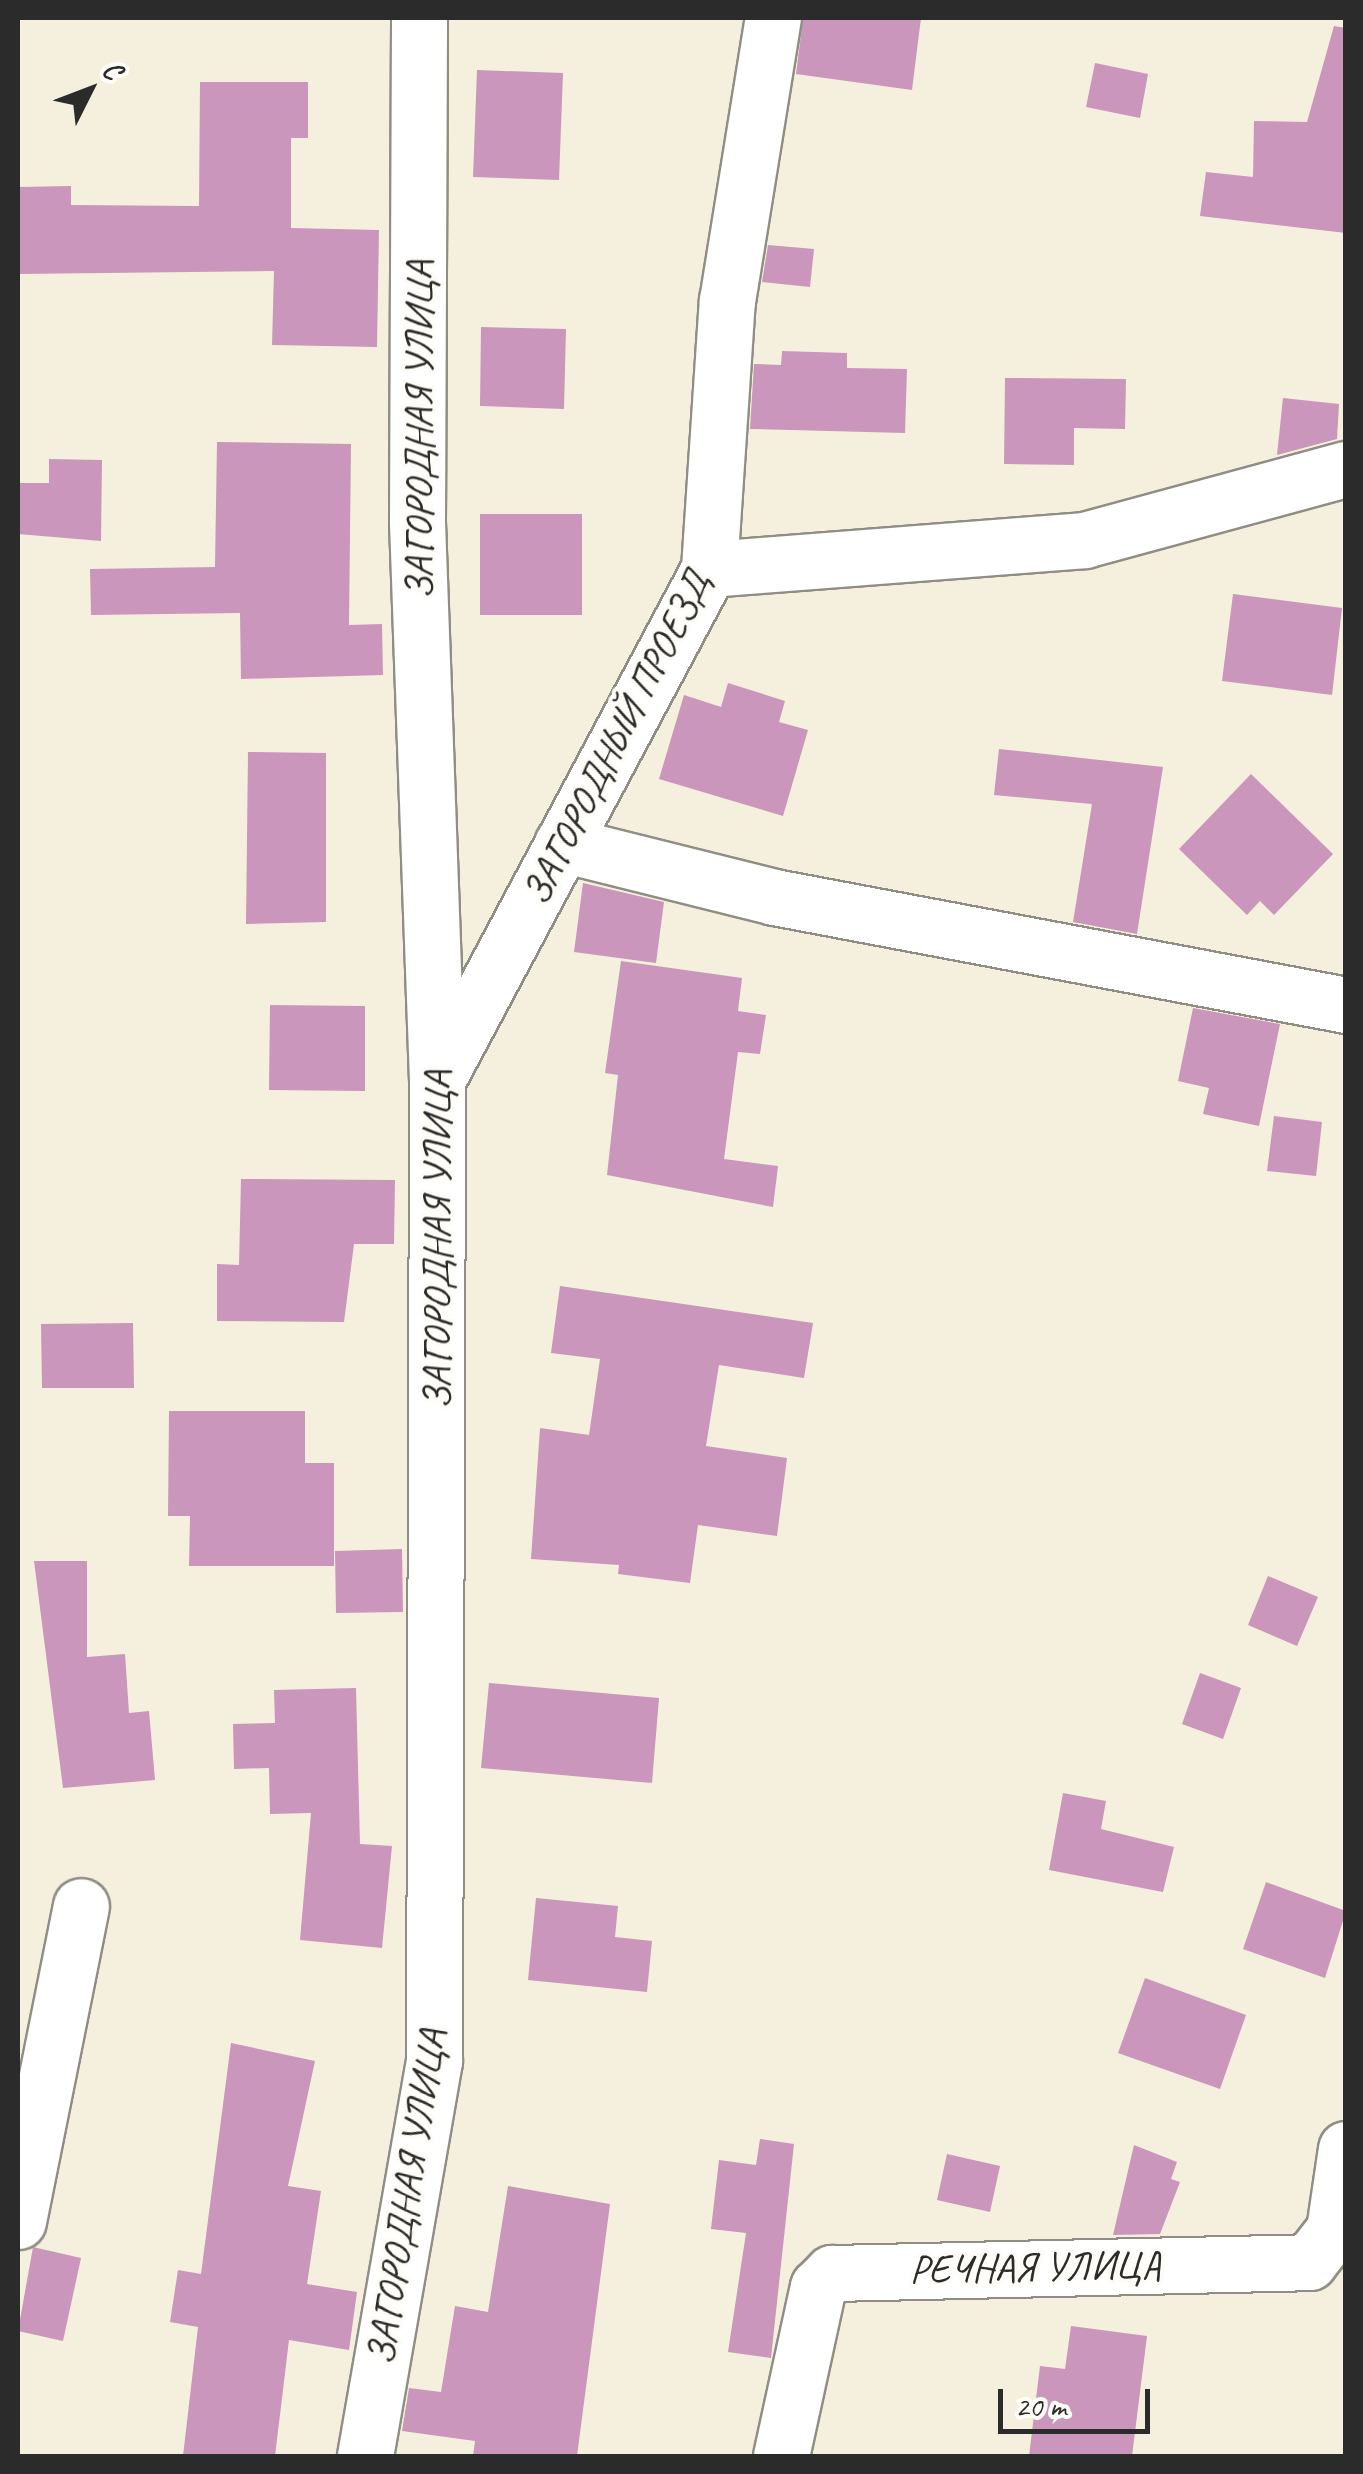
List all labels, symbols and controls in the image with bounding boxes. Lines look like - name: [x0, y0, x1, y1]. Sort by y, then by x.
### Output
- north arrow: [40, 40, 140, 140]
- text: С: [95, 53, 130, 86]
- street label: ЗАГОРОДНАЯ УЛИЦА: [395, 262, 443, 598]
- street label: ЗАГОРОДНЫЙ ПРОЕЗД: [511, 564, 721, 912]
- street label: ЗАГОРОДНАЯ УЛИЦА: [413, 1072, 461, 1408]
- street label: ЗАГОРОДНАЯ УЛИЦА: [356, 2027, 456, 2367]
- street label: РЕЧНАЯ УЛИЦА: [909, 2241, 1161, 2293]
- scale bar: [1003, 2369, 1156, 2431]
- text: 20 m: [1015, 2387, 1066, 2425]

